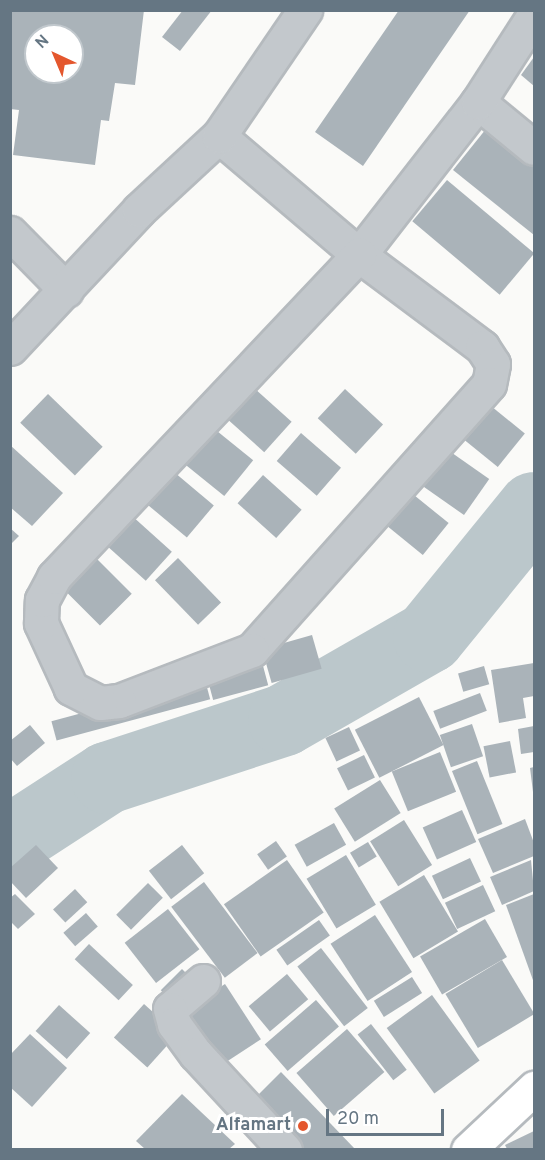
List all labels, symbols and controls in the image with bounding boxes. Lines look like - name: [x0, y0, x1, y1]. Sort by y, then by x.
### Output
- north arrow: [24, 24, 84, 84]
- text: N: [32, 31, 54, 54]
- scale bar: [329, 1097, 448, 1135]
- text: 20 m: [337, 1108, 379, 1131]
- place label: Alfamart: [216, 1115, 291, 1137]
- marker: Alfamart: [296, 1119, 310, 1133]

